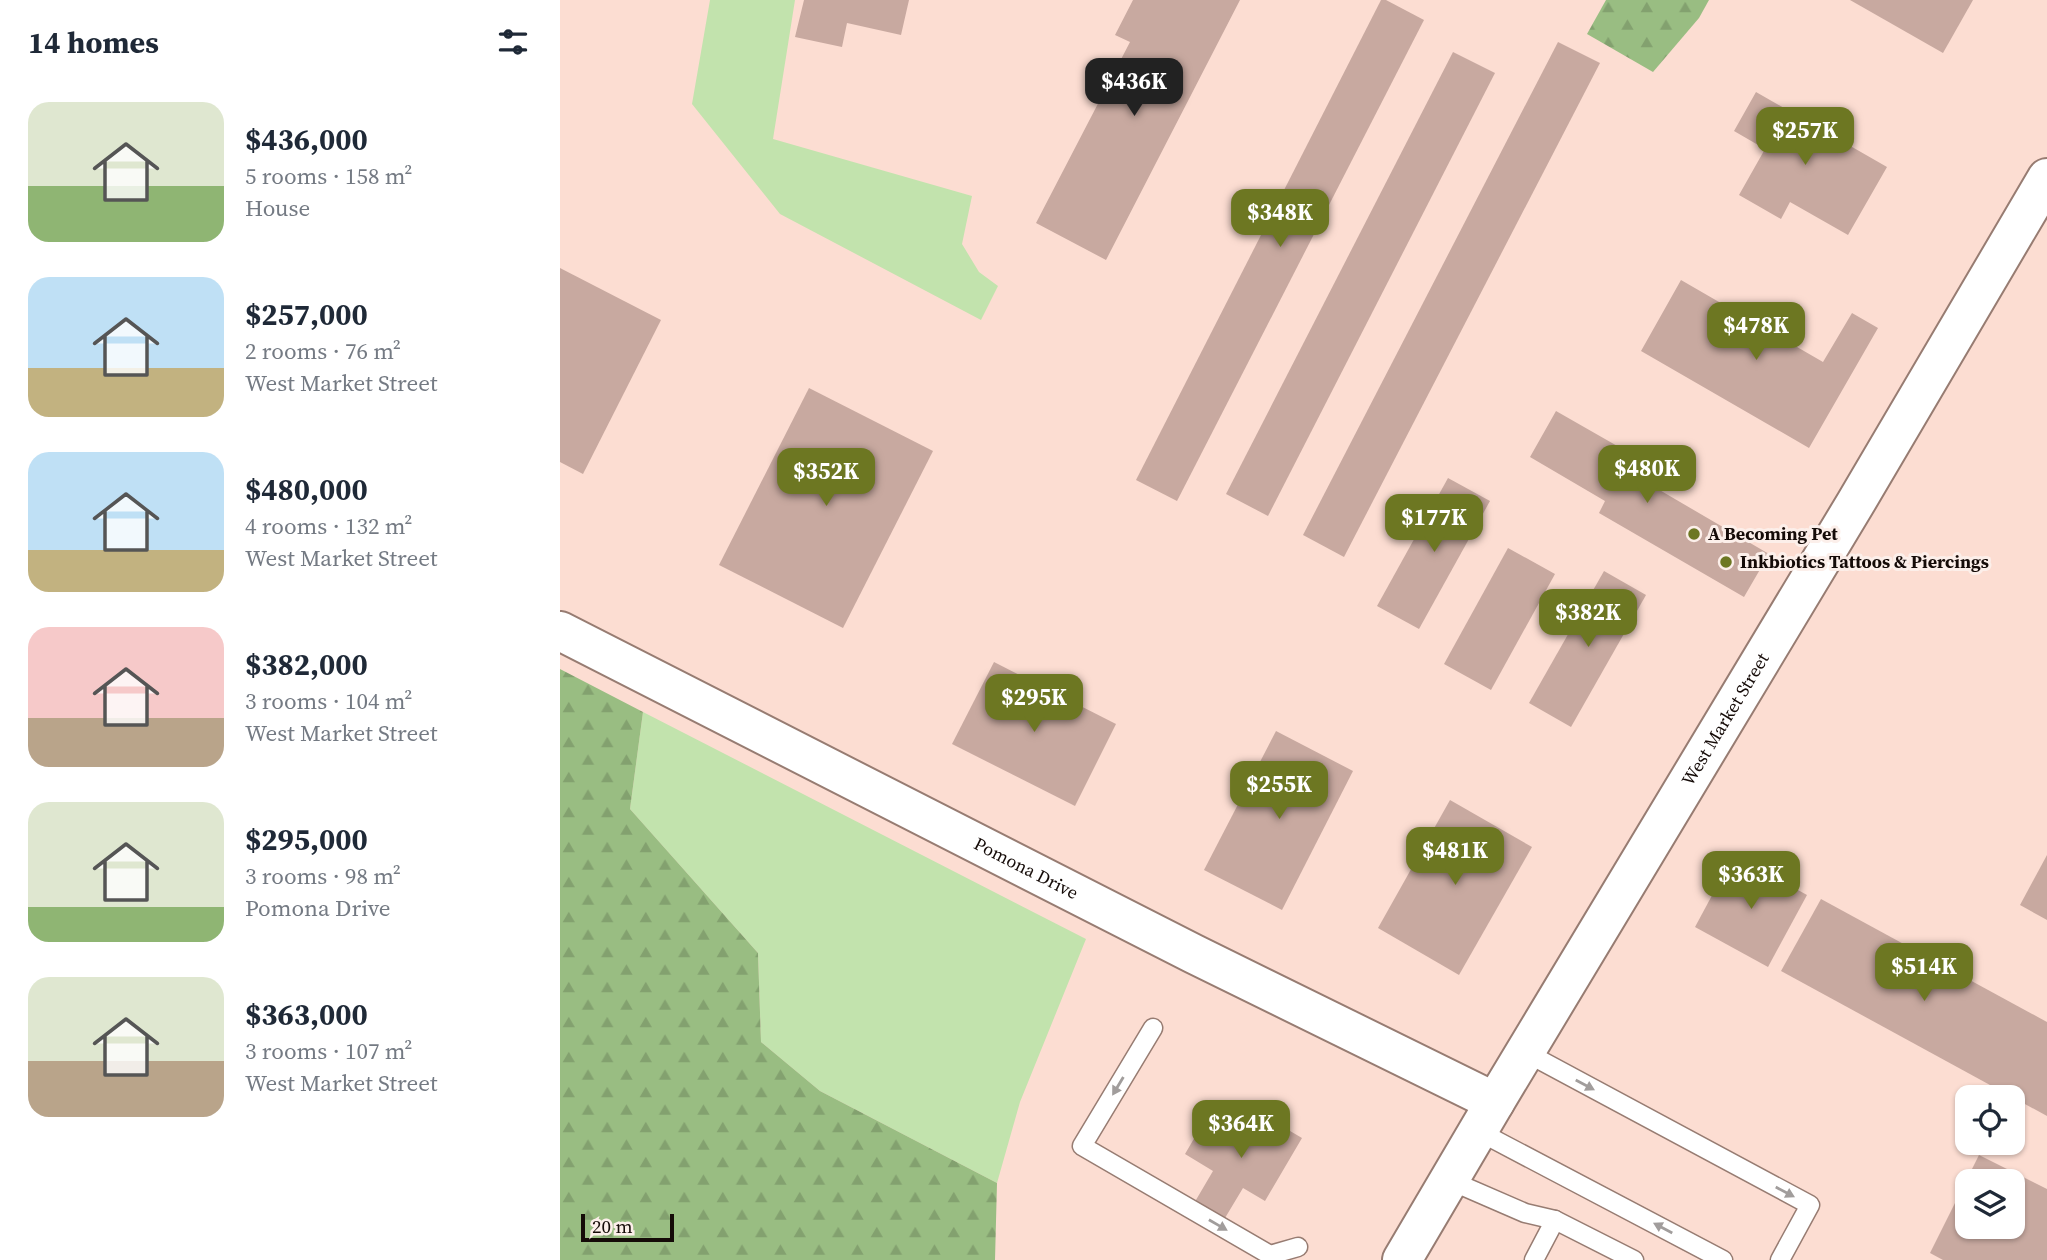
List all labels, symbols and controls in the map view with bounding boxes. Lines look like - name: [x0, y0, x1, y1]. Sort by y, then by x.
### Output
- text: 14 homes: [28, 22, 159, 63]
- icon: filters: [494, 23, 532, 61]
- pin: $436K: [1085, 58, 1183, 118]
- text: $436K: [1101, 65, 1167, 97]
- pin: $257K: [1756, 108, 1854, 167]
- text: $257K: [1772, 114, 1838, 146]
- text: $436,000: [245, 119, 368, 160]
- icon: home: [84, 130, 168, 214]
- text: 5 rooms · 158 m²: [245, 160, 412, 192]
- pin: $348K: [1231, 190, 1329, 249]
- text: House: [245, 192, 310, 224]
- text: $348K: [1247, 196, 1313, 228]
- text: $257,000: [245, 294, 368, 335]
- pin: $478K: [1707, 302, 1805, 362]
- icon: home: [84, 305, 168, 389]
- text: $478K: [1723, 309, 1789, 341]
- text: 2 rooms · 76 m²: [245, 335, 401, 367]
- text: West Market Street: [245, 367, 438, 399]
- pin: $480K: [1598, 446, 1696, 505]
- pin: $352K: [777, 448, 875, 508]
- text: $480K: [1614, 452, 1680, 484]
- text: $352K: [793, 455, 859, 487]
- text: $480,000: [245, 469, 368, 510]
- icon: home: [84, 480, 168, 564]
- pin: $177K: [1385, 494, 1483, 554]
- text: $177K: [1401, 501, 1467, 533]
- text: 4 rooms · 132 m²: [245, 510, 412, 542]
- place label: A Becoming Pet: [1708, 521, 1838, 546]
- marker: A Becoming Pet: [1686, 526, 1702, 542]
- text: West Market Street: [245, 542, 438, 574]
- place label: Inkbiotics Tattoos & Piercings: [1740, 549, 1989, 574]
- marker: Inkbiotics Tattoos & Piercings: [1718, 554, 1734, 570]
- pin: $382K: [1539, 590, 1637, 649]
- text: $382K: [1555, 596, 1621, 628]
- text: $382,000: [245, 644, 368, 685]
- street label: West Market Street: [1675, 648, 1775, 790]
- icon: home: [84, 655, 168, 739]
- pin: $295K: [985, 674, 1083, 734]
- text: $295K: [1001, 681, 1067, 713]
- text: 3 rooms · 104 m²: [245, 685, 412, 717]
- text: West Market Street: [245, 717, 438, 749]
- pin: $255K: [1230, 762, 1328, 821]
- text: $255K: [1246, 768, 1312, 800]
- text: $295,000: [245, 819, 368, 860]
- pin: $481K: [1406, 828, 1504, 887]
- icon: home: [84, 830, 168, 914]
- street label: Pomona Drive: [970, 831, 1083, 905]
- text: $481K: [1422, 834, 1488, 866]
- pin: $363K: [1702, 852, 1800, 911]
- text: $363K: [1718, 858, 1784, 890]
- text: 3 rooms · 98 m²: [245, 860, 401, 892]
- text: Pomona Drive: [245, 892, 391, 924]
- pin: $514K: [1875, 944, 1973, 1003]
- text: $514K: [1891, 950, 1957, 982]
- text: $363,000: [245, 994, 368, 1035]
- icon: home: [84, 1005, 168, 1089]
- text: 3 rooms · 107 m²: [245, 1035, 412, 1067]
- text: West Market Street: [245, 1067, 438, 1099]
- one-way arrow: [1112, 1077, 1124, 1096]
- one-way arrow: [1575, 1079, 1595, 1090]
- map controls: [1955, 1085, 2025, 1239]
- button: locate: [1955, 1085, 2025, 1155]
- pin: $364K: [1192, 1100, 1290, 1160]
- text: $364K: [1208, 1107, 1274, 1139]
- button: layers: [1955, 1169, 2025, 1239]
- one-way arrow: [1776, 1186, 1795, 1198]
- scale bar: [581, 1211, 674, 1243]
- text: 20 m: [592, 1213, 633, 1239]
- one-way arrow: [1209, 1219, 1228, 1232]
- one-way arrow: [1653, 1222, 1673, 1234]

